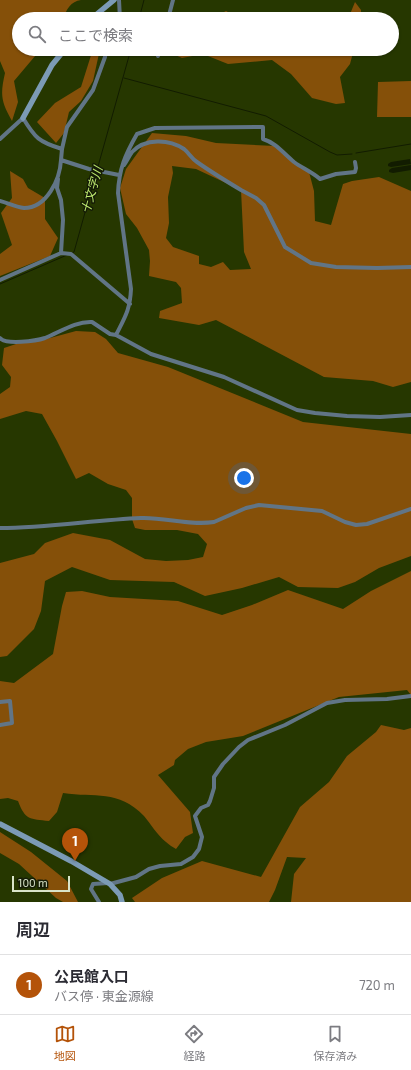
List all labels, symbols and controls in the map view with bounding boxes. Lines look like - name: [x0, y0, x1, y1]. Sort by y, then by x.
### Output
- search box: [12, 12, 399, 56]
- icon: search: [26, 23, 48, 45]
- text: ここで検索: [58, 26, 133, 44]
- water label: 十文字川: [78, 163, 105, 215]
- your location: [234, 468, 254, 488]
- pin: 1: [62, 828, 88, 861]
- scale bar: [12, 874, 70, 893]
- text: 100 m: [18, 876, 48, 889]
- text: 周辺: [16, 919, 50, 939]
- text: 公民館入口: [54, 967, 129, 985]
- text: 1: [26, 977, 32, 993]
- text: 720 m: [359, 977, 395, 993]
- text: バス停 · 東金源線: [54, 988, 154, 1004]
- tab: 地図: [54, 1023, 76, 1063]
- tab: 経路: [183, 1023, 205, 1063]
- tab: 保存済み: [313, 1023, 357, 1063]

